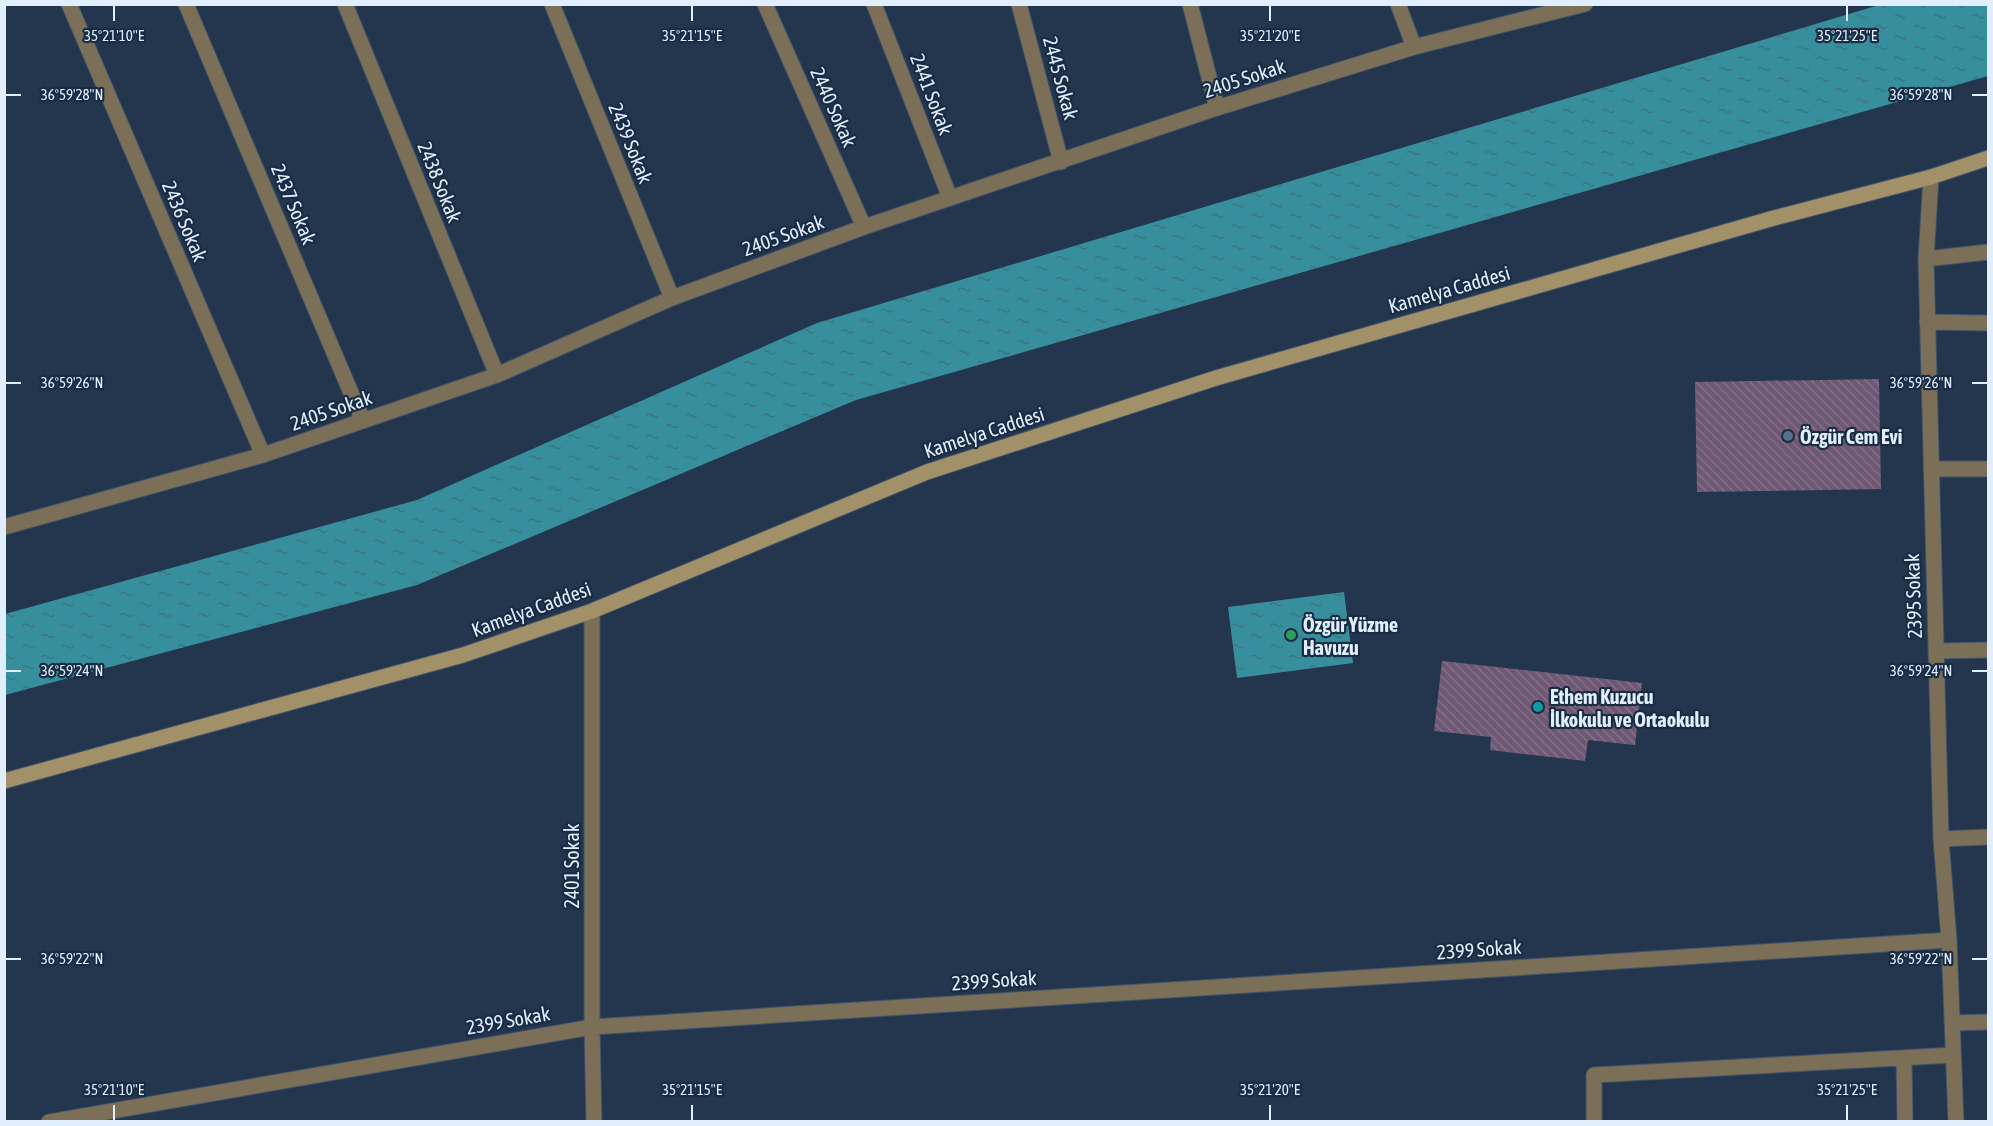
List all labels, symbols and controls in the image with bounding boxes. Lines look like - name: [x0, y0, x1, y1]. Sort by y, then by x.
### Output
- text: 35°21'10"E: [84, 27, 145, 44]
- text: 35°21'15"E: [662, 27, 723, 44]
- text: 35°21'20"E: [1240, 27, 1301, 44]
- text: 35°21'25"E: [1817, 27, 1878, 44]
- street label: 2445 Sokak: [1039, 34, 1083, 122]
- street label: 2441 Sokak: [906, 50, 958, 138]
- street label: 2405 Sokak: [1200, 54, 1288, 102]
- street label: 2440 Sokak: [806, 63, 862, 151]
- text: 36°59'28"N: [41, 86, 103, 103]
- text: 36°59'28"N: [1890, 86, 1952, 103]
- street label: 2439 Sokak: [604, 99, 658, 187]
- street label: 2438 Sokak: [413, 138, 467, 226]
- street label: 2437 Sokak: [267, 160, 321, 248]
- street label: 2436 Sokak: [158, 177, 212, 265]
- street label: 2405 Sokak: [739, 210, 827, 260]
- street label: Kamelya Caddesi: [1386, 261, 1512, 317]
- text: 36°59'26"N: [41, 374, 103, 391]
- text: 36°59'26"N: [1890, 374, 1952, 391]
- street label: 2405 Sokak: [287, 385, 375, 435]
- street label: Kamelya Caddesi: [921, 402, 1047, 462]
- place label: Özgür Cem Evi: [1800, 425, 1902, 448]
- marker: Özgür Cem Evi: [1781, 429, 1795, 443]
- street label: 2395 Sokak: [1900, 553, 1926, 639]
- street label: Kamelya Caddesi: [468, 577, 594, 641]
- place label: Özgür Yüzme Havuzu: [1303, 613, 1398, 659]
- marker: Özgür Yüzme Havuzu: [1284, 628, 1298, 642]
- text: 36°59'24"N: [41, 662, 103, 679]
- text: 36°59'24"N: [1890, 662, 1952, 679]
- place label: Ethem Kuzucu İlkokulu ve Ortaokulu: [1550, 685, 1710, 731]
- marker: Ethem Kuzucu İlkokulu ve Ortaokulu: [1531, 700, 1545, 714]
- street label: 2401 Sokak: [560, 823, 583, 909]
- street label: 2399 Sokak: [1436, 935, 1522, 963]
- text: 36°59'22"N: [41, 950, 103, 967]
- text: 36°59'22"N: [1890, 950, 1952, 967]
- street label: 2399 Sokak: [951, 966, 1037, 994]
- street label: 2399 Sokak: [464, 1001, 552, 1039]
- text: 35°21'10"E: [84, 1081, 145, 1098]
- text: 35°21'15"E: [662, 1081, 723, 1098]
- text: 35°21'20"E: [1240, 1081, 1301, 1098]
- text: 35°21'25"E: [1817, 1081, 1878, 1098]

